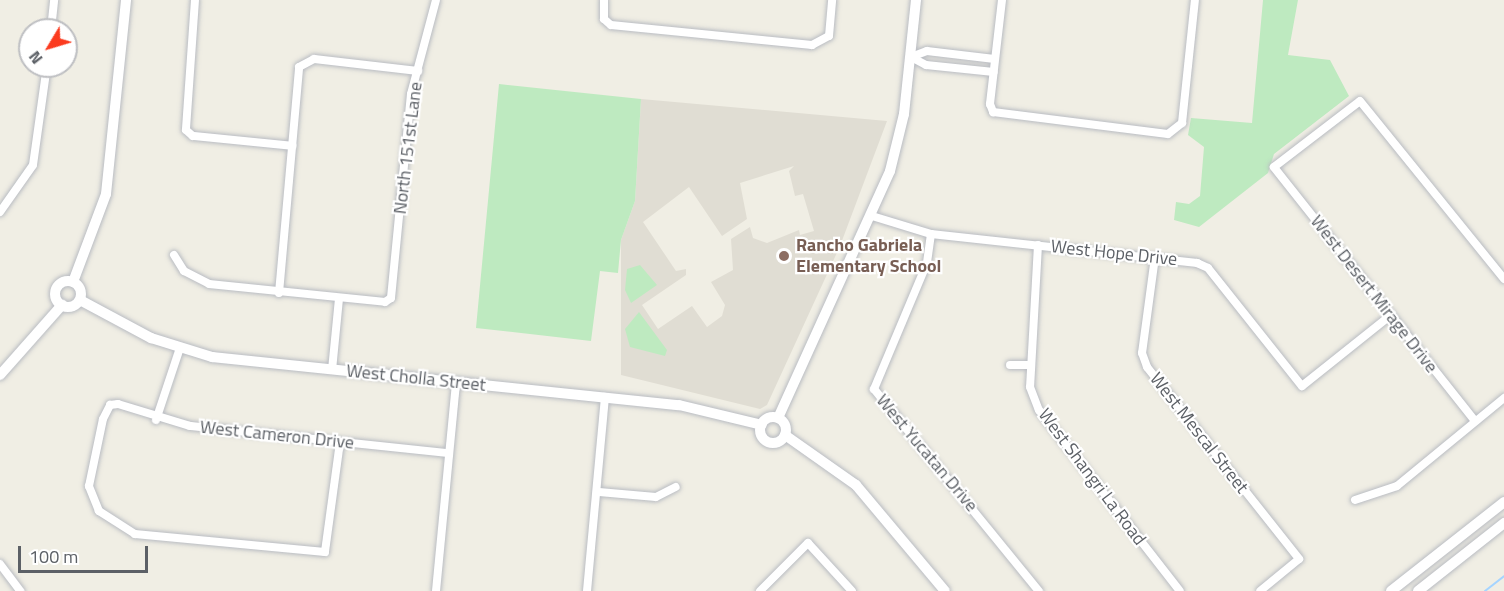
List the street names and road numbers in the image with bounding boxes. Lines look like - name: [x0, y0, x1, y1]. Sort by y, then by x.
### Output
- street label: North 151st Lane: [389, 81, 427, 215]
- street label: West Desert Mirage Drive: [1306, 211, 1442, 377]
- street label: West Hope Drive: [1050, 236, 1178, 270]
- street label: West Cholla Street: [345, 360, 487, 396]
- street label: West Mescal Street: [1145, 368, 1253, 498]
- street label: West Yucatan Drive: [872, 390, 982, 516]
- street label: West Shangri La Road: [1034, 404, 1150, 550]
- street label: West Cameron Drive: [199, 416, 355, 454]

